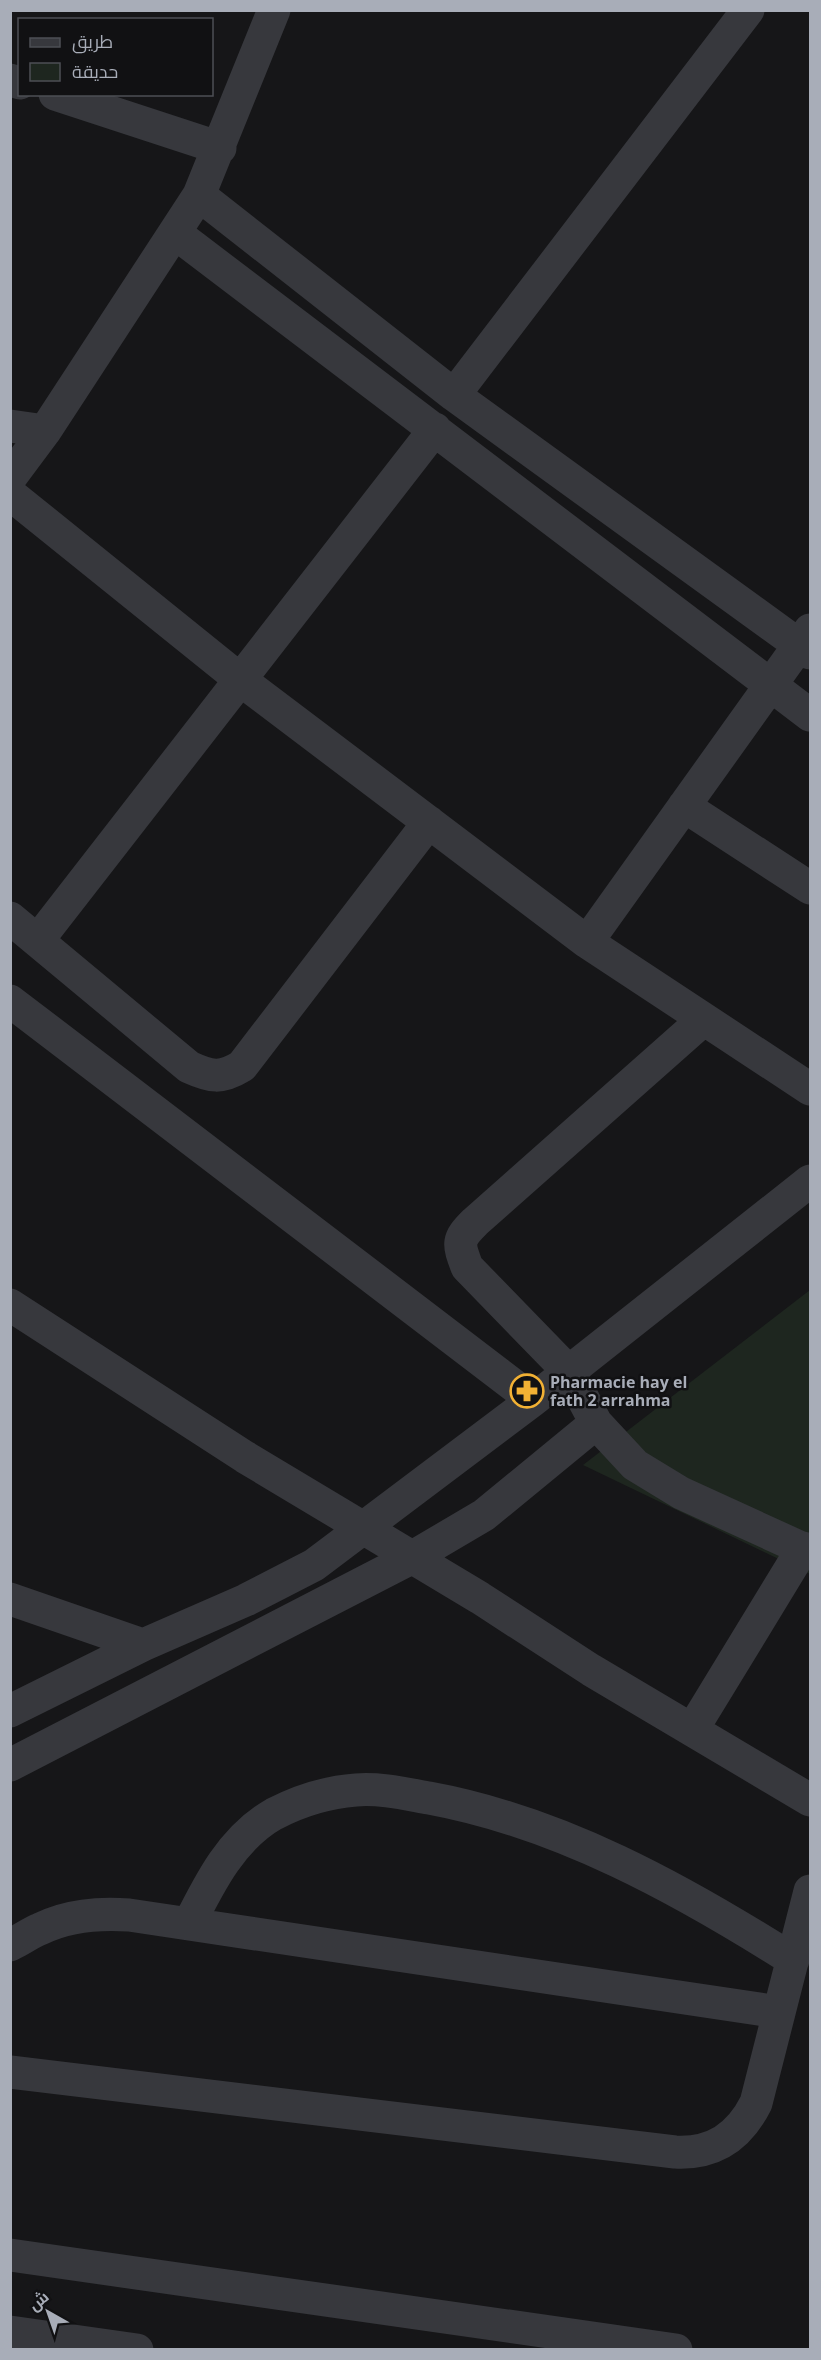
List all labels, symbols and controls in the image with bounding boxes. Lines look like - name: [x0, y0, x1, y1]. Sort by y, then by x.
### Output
- legend: [18, 18, 213, 96]
- text: طريق: [72, 29, 113, 54]
- text: حديقة: [72, 59, 118, 83]
- place label: Pharmacie hay el fath 2 arrahma: [550, 1371, 687, 1411]
- pharmacy icon: Pharmacie hay el fath 2 arrahma: [509, 1373, 545, 1409]
- north arrow: [18, 2282, 78, 2342]
- text: ش: [23, 2285, 53, 2316]

